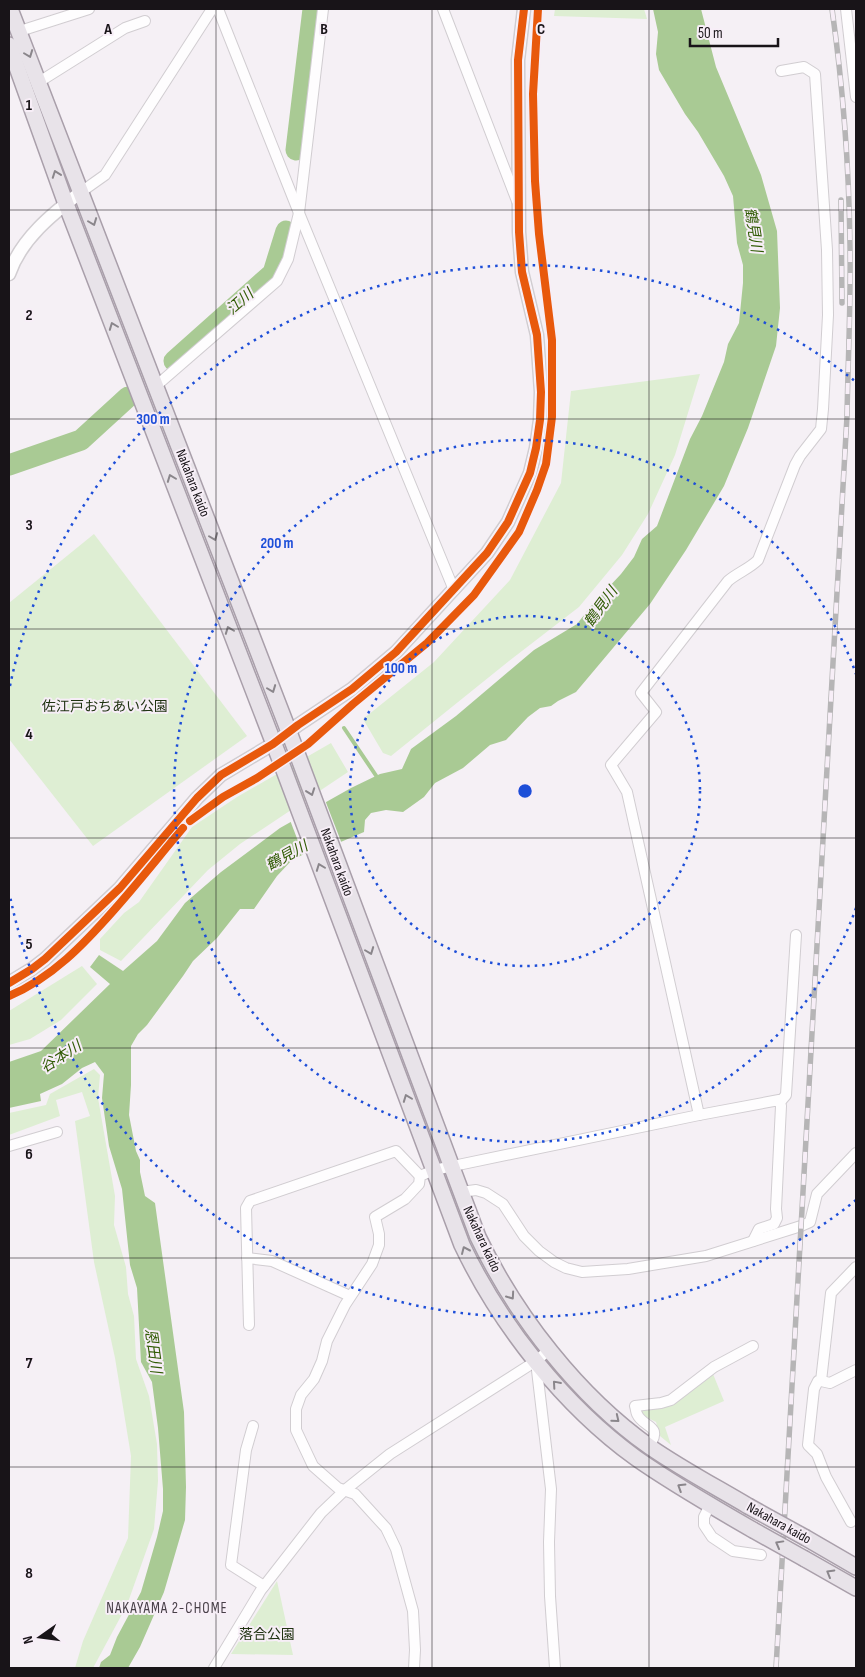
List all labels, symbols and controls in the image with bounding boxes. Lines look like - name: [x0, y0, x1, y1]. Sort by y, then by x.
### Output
- scale bar: [690, 15, 778, 47]
- text: A: [103, 20, 112, 39]
- text: B: [320, 20, 328, 39]
- text: C: [537, 20, 545, 39]
- text: 50 m: [698, 24, 723, 43]
- one-way arrow: [22, 49, 33, 58]
- text: 1: [26, 96, 33, 115]
- one-way arrow: [52, 171, 62, 179]
- water label: 鶴見川: [740, 206, 766, 256]
- one-way arrow: [87, 217, 97, 226]
- water label: 江川: [222, 284, 259, 319]
- text: 2: [25, 306, 33, 325]
- one-way arrow: [109, 323, 119, 331]
- text: 300 m: [136, 410, 170, 429]
- street label: Nakahara kaido: [172, 447, 214, 519]
- one-way arrow: [167, 474, 177, 483]
- text: 3: [25, 516, 33, 535]
- one-way arrow: [207, 532, 218, 541]
- text: 200 m: [260, 534, 294, 553]
- water label: 鶴見川: [580, 582, 623, 631]
- one-way arrow: [225, 626, 236, 635]
- text: 100 m: [385, 659, 417, 678]
- one-way arrow: [266, 684, 276, 693]
- park label: 佐江戸おちあい公園: [42, 698, 168, 715]
- text: 4: [25, 725, 33, 744]
- centre of rings: [516, 782, 534, 800]
- one-way arrow: [305, 787, 315, 796]
- street label: Nakahara kaido: [317, 826, 357, 898]
- water label: 鶴見川: [263, 836, 313, 875]
- one-way arrow: [316, 864, 326, 872]
- text: 5: [25, 935, 33, 954]
- one-way arrow: [364, 946, 374, 955]
- water label: 谷本川: [37, 1036, 87, 1077]
- one-way arrow: [403, 1094, 413, 1103]
- text: 6: [25, 1145, 33, 1164]
- street label: Nakahara kaido: [459, 1203, 505, 1275]
- one-way arrow: [461, 1246, 472, 1255]
- one-way arrow: [505, 1290, 514, 1299]
- water label: 恩田川: [140, 1327, 166, 1377]
- text: 7: [26, 1354, 33, 1373]
- one-way arrow: [553, 1381, 562, 1390]
- one-way arrow: [610, 1413, 619, 1421]
- one-way arrow: [677, 1484, 687, 1493]
- street label: Nakahara kaido: [744, 1498, 814, 1548]
- one-way arrow: [775, 1541, 784, 1551]
- text: 8: [25, 1564, 33, 1583]
- one-way arrow: [827, 1570, 836, 1580]
- district label: NAKAYAMA 2-CHOME: [106, 1599, 228, 1618]
- north arrow: [15, 1612, 65, 1662]
- park label: 落合公園: [239, 1626, 295, 1643]
- text: N: [19, 1634, 37, 1646]

